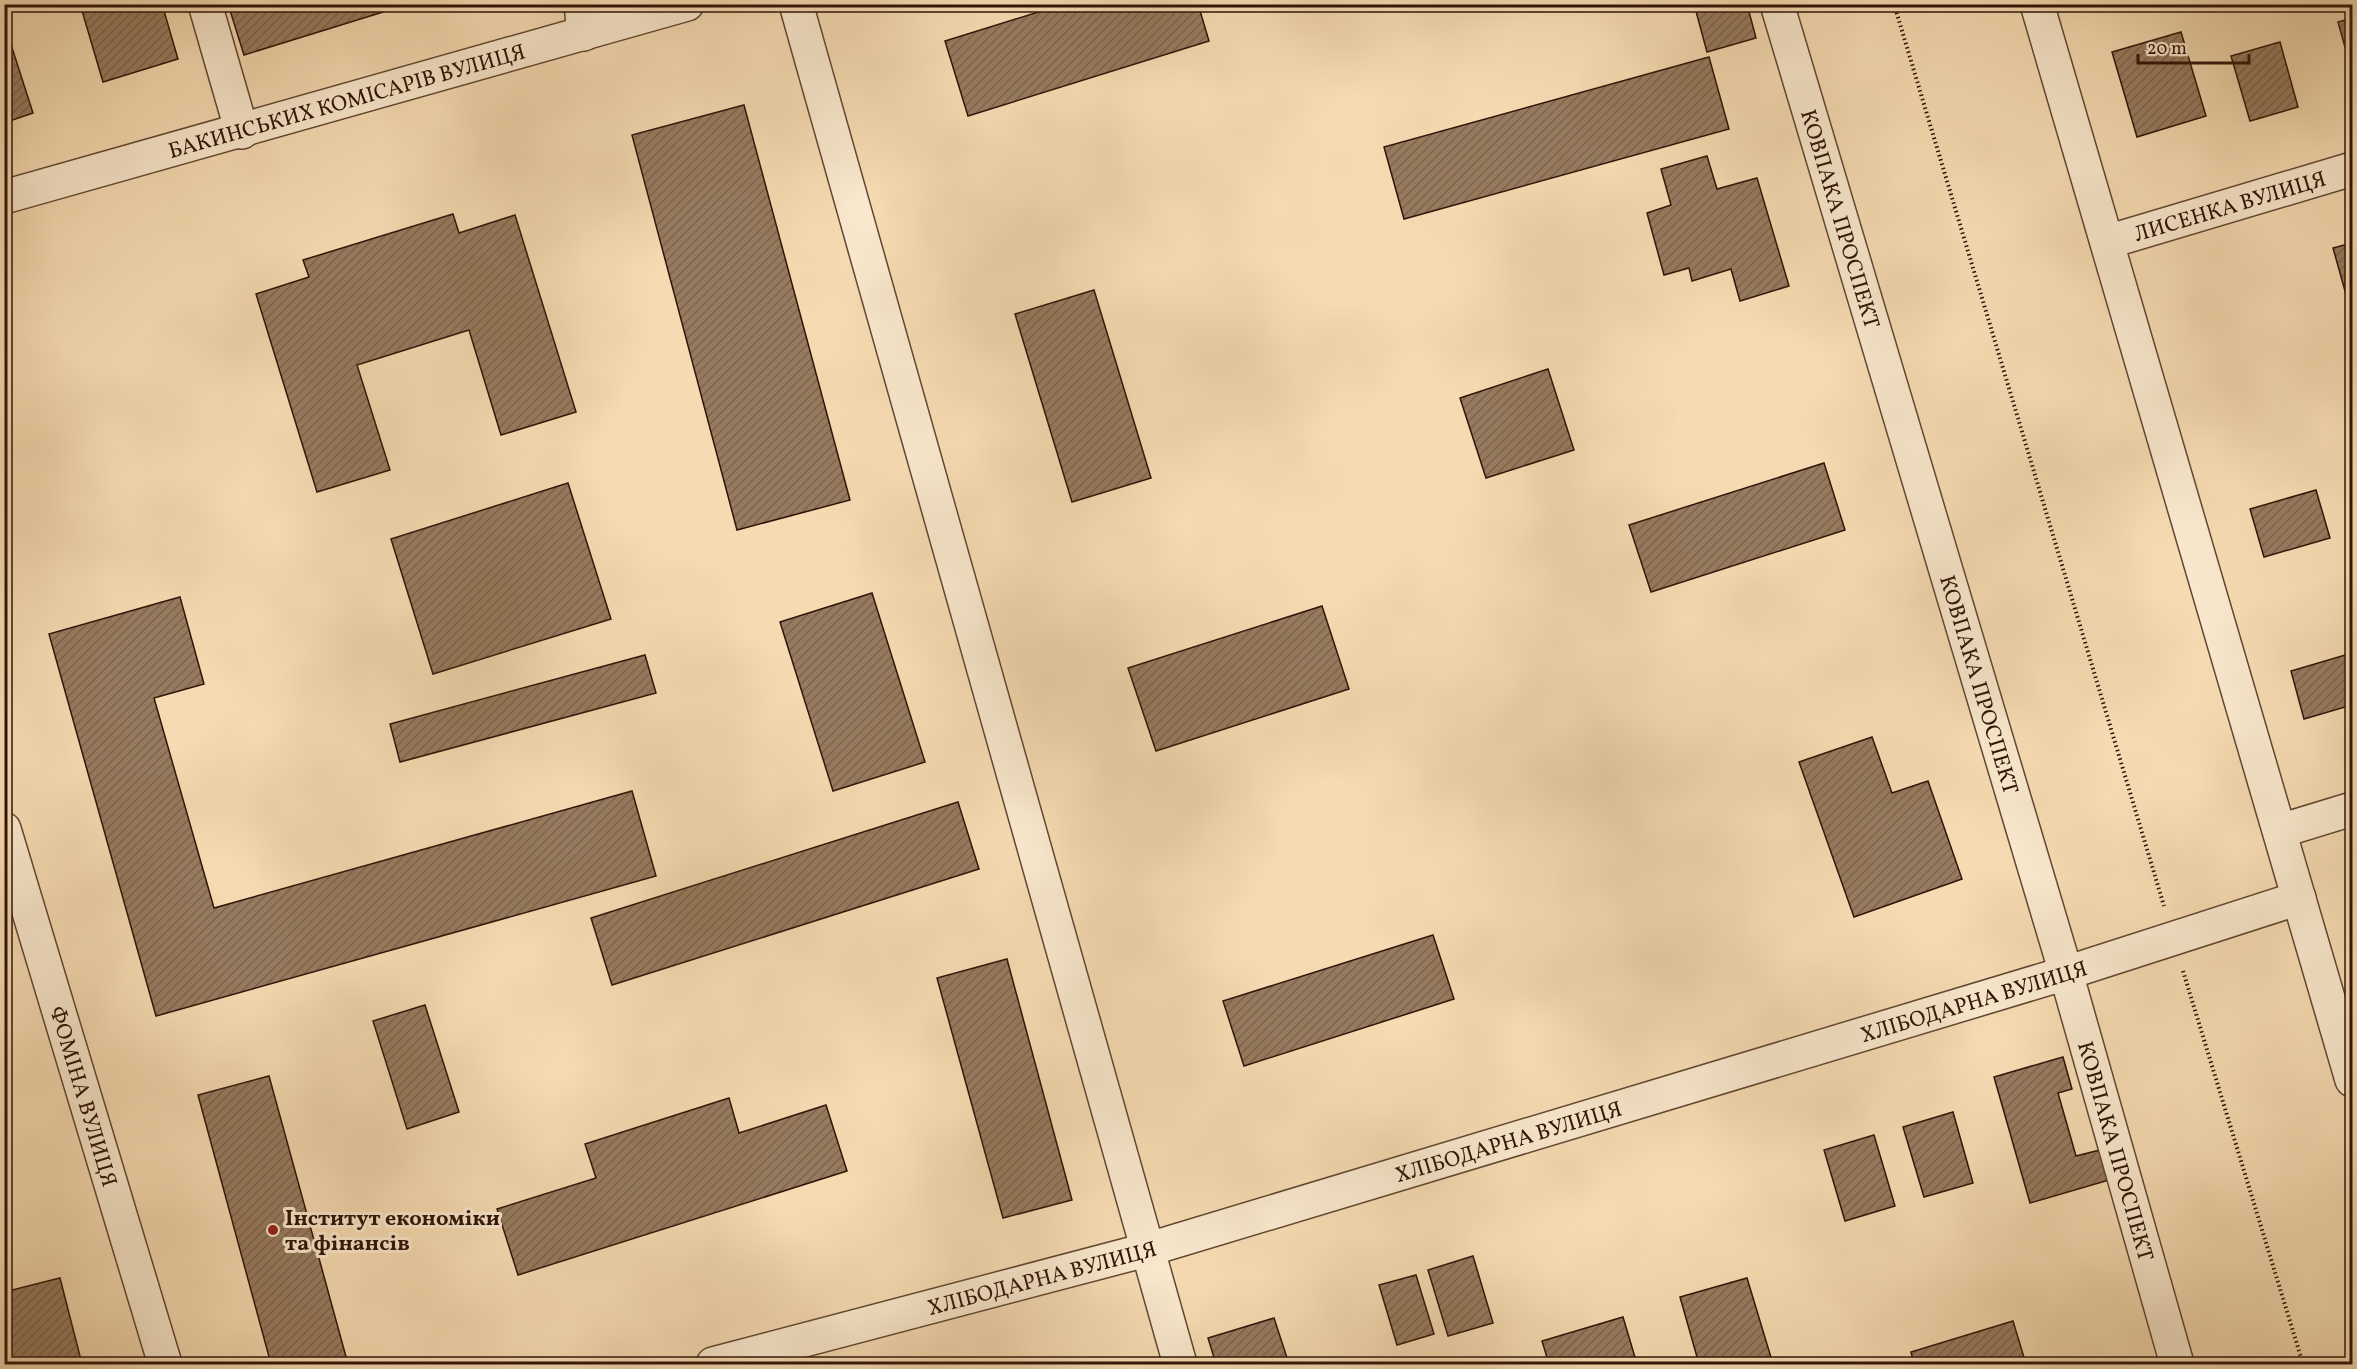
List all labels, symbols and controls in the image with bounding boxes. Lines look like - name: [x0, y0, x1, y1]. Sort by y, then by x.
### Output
- scale bar: [2138, 27, 2249, 65]
- street label: БАКИНСЬКИХ КОМІСАРІВ ВУЛИЦЯ: [165, 37, 529, 168]
- text: 20 m: [2147, 37, 2187, 62]
- street label: КОВПАКА ПРОСПЕКТ: [1791, 106, 1886, 333]
- street label: ЛИСЕНКА ВУЛИЦЯ: [2131, 165, 2330, 251]
- street label: КОВПАКА ПРОСПЕКТ: [1930, 572, 2025, 799]
- street label: ХЛІБОДАРНА ВУЛИЦЯ: [1857, 954, 2092, 1052]
- street label: ФОМІНА ВУЛИЦЯ: [40, 1003, 124, 1191]
- street label: КОВПАКА ПРОСПЕКТ: [2068, 1038, 2160, 1265]
- street label: ХЛІБОДАРНА ВУЛИЦЯ: [1392, 1095, 1626, 1192]
- place label: Інститут економіки та фінансів: [285, 1204, 500, 1260]
- marker: Інститут економіки та фінансів: [266, 1223, 280, 1237]
- street label: ХЛІБОДАРНА ВУЛИЦЯ: [925, 1235, 1161, 1325]

